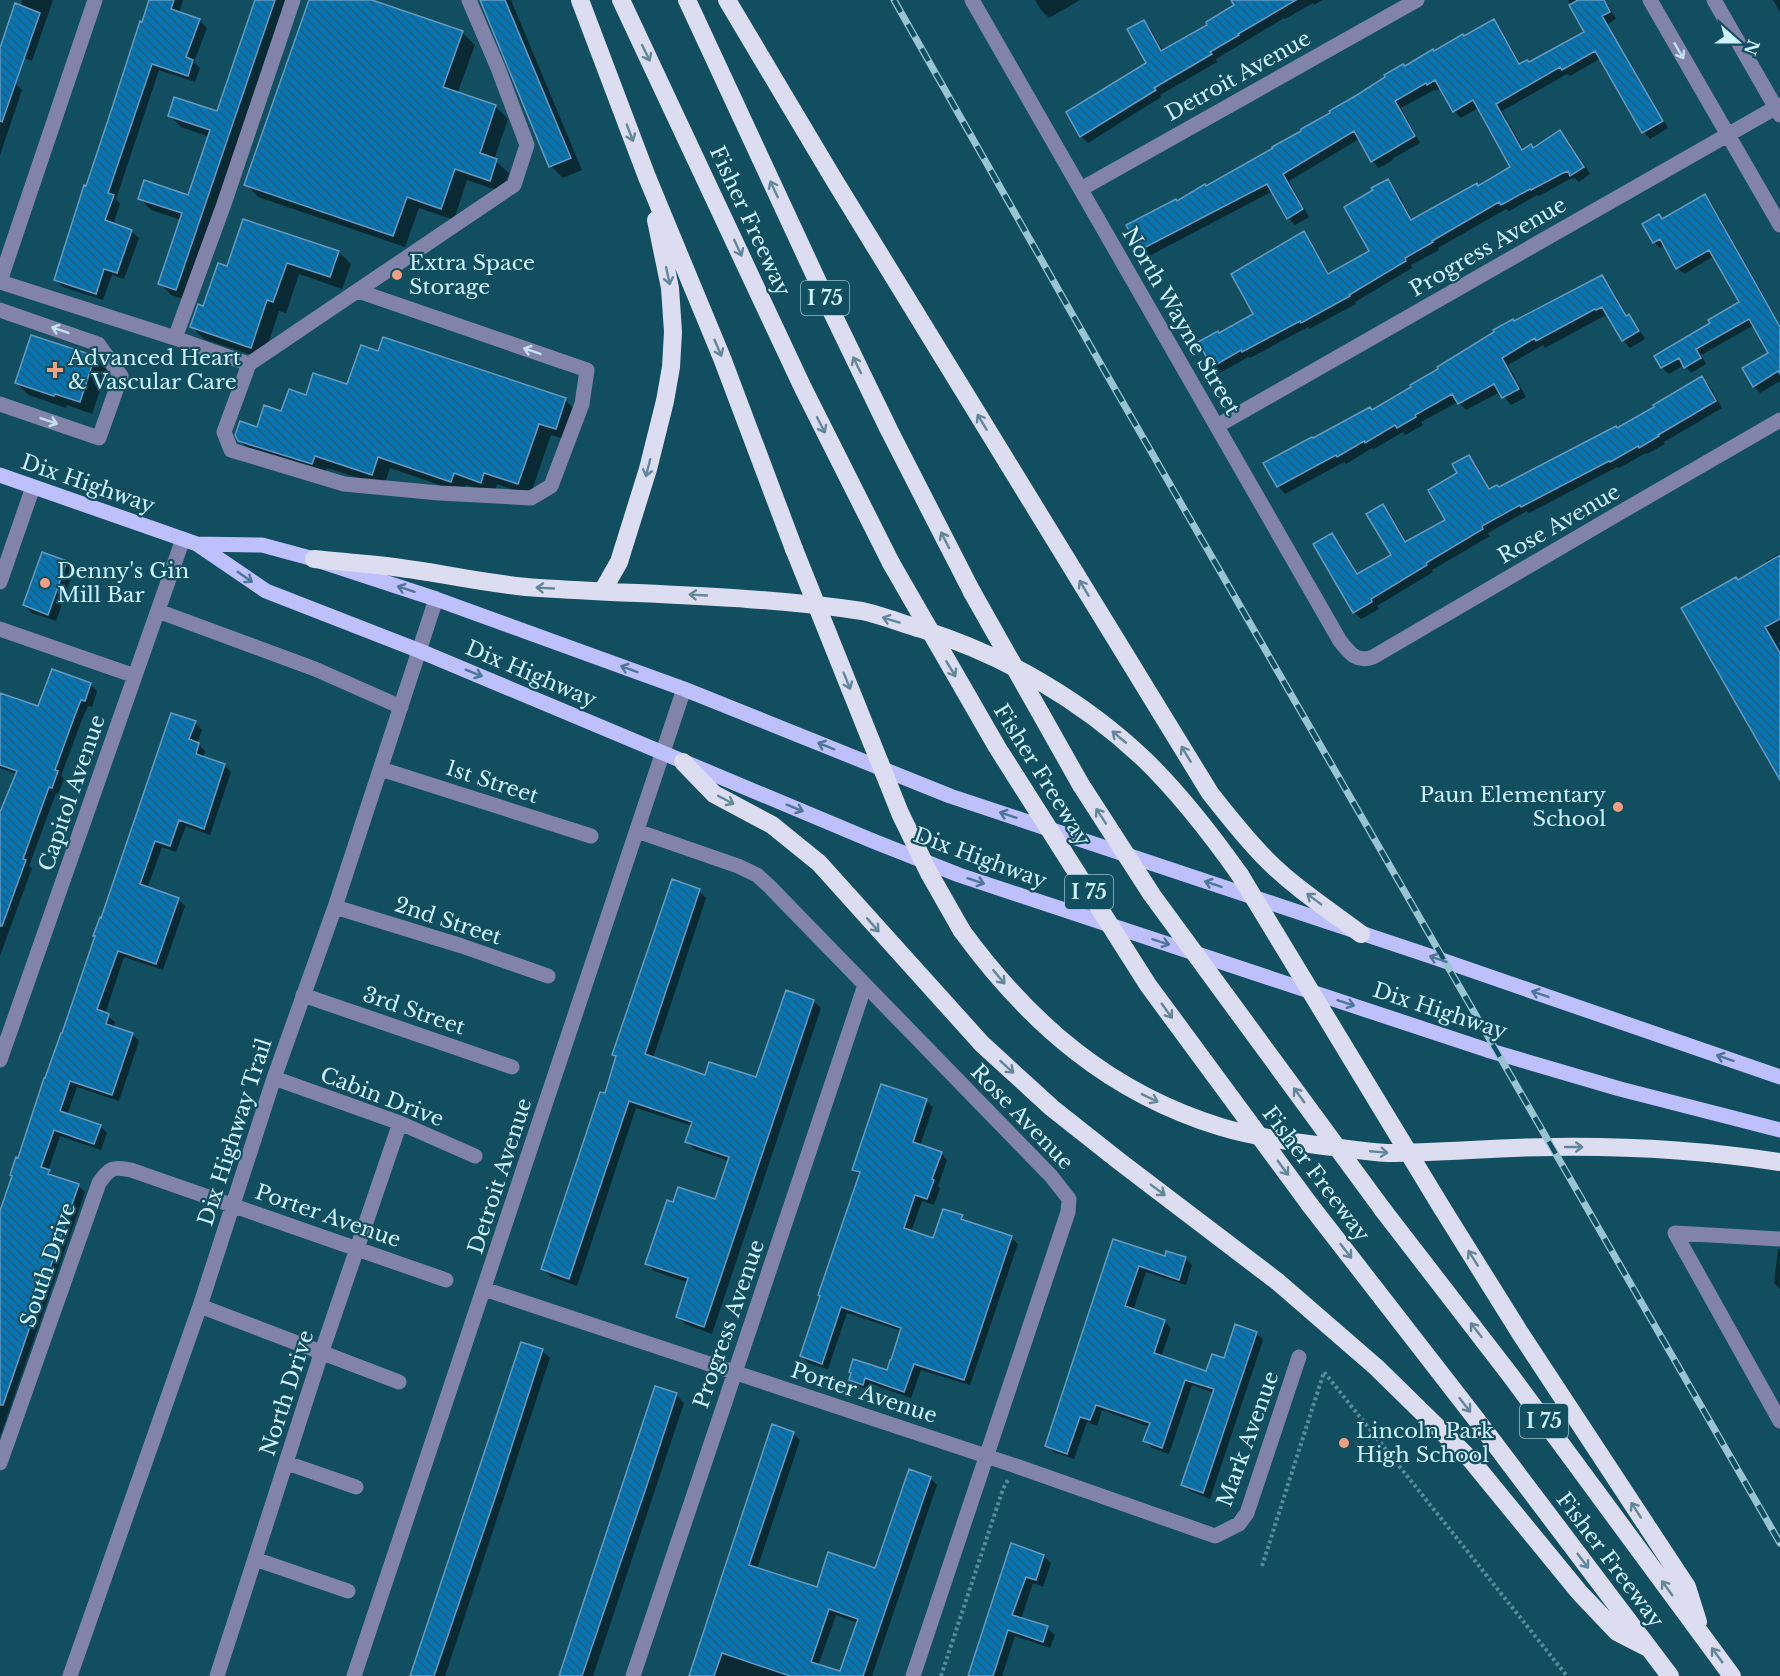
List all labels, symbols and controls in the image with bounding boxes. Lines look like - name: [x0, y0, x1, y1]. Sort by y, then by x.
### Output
- north arrow: [1708, 12, 1768, 72]
- street label: Detroit Avenue: [1161, 25, 1315, 127]
- text: N: [1740, 37, 1764, 58]
- one-way arrow: [1674, 42, 1686, 59]
- one-way arrow: [641, 43, 653, 61]
- one-way arrow: [626, 124, 637, 142]
- street label: Fisher Freeway: [704, 142, 796, 301]
- one-way arrow: [768, 180, 780, 198]
- street label: Progress Avenue: [1405, 192, 1571, 302]
- street label: North Wayne Street: [1117, 222, 1245, 420]
- one-way arrow: [732, 239, 744, 257]
- place label: Extra Space Storage: [409, 250, 535, 300]
- one-way arrow: [663, 265, 674, 285]
- marker: Extra Space Storage: [390, 268, 404, 282]
- road number: I 75: [801, 281, 849, 315]
- one-way arrow: [51, 324, 70, 335]
- one-way arrow: [713, 338, 724, 357]
- place label: Advanced Heart & Vascular Care: [67, 345, 241, 395]
- one-way arrow: [523, 345, 542, 356]
- one-way arrow: [851, 357, 863, 375]
- marker: Advanced Heart & Vascular Care: [46, 361, 64, 379]
- one-way arrow: [976, 414, 988, 431]
- one-way arrow: [816, 415, 828, 433]
- one-way arrow: [39, 416, 58, 427]
- street label: Dix Highway: [18, 449, 159, 519]
- one-way arrow: [641, 458, 653, 477]
- street label: Rose Avenue: [1493, 479, 1625, 569]
- one-way arrow: [939, 531, 950, 549]
- place label: Denny's Gin Mill Bar: [57, 558, 189, 608]
- one-way arrow: [237, 571, 253, 583]
- marker: Denny's Gin Mill Bar: [38, 576, 52, 590]
- one-way arrow: [1077, 580, 1089, 597]
- one-way arrow: [535, 582, 555, 593]
- one-way arrow: [397, 583, 415, 594]
- one-way arrow: [689, 590, 709, 601]
- one-way arrow: [882, 614, 901, 625]
- street label: Dix Highway: [462, 635, 601, 713]
- one-way arrow: [945, 660, 957, 677]
- one-way arrow: [620, 663, 638, 674]
- one-way arrow: [465, 668, 483, 679]
- one-way arrow: [842, 672, 853, 690]
- street label: Fisher Freeway: [988, 699, 1096, 851]
- street label: Capitol Avenue: [33, 711, 111, 875]
- one-way arrow: [1112, 730, 1127, 744]
- one-way arrow: [817, 740, 836, 751]
- one-way arrow: [1179, 746, 1191, 763]
- street label: 1st Street: [442, 755, 542, 809]
- place label: Paun Elementary School: [1419, 782, 1607, 832]
- one-way arrow: [717, 794, 734, 806]
- marker: Paun Elementary School: [1611, 800, 1625, 814]
- one-way arrow: [785, 803, 804, 814]
- one-way arrow: [1095, 808, 1107, 825]
- one-way arrow: [999, 809, 1018, 820]
- street label: Dix Highway: [910, 822, 1051, 894]
- road number: I 75: [1065, 875, 1113, 909]
- one-way arrow: [966, 876, 985, 887]
- one-way arrow: [1204, 878, 1223, 889]
- street label: 2nd Street: [391, 892, 505, 950]
- one-way arrow: [1306, 893, 1322, 906]
- one-way arrow: [866, 917, 880, 932]
- one-way arrow: [1151, 937, 1170, 948]
- one-way arrow: [1429, 953, 1448, 964]
- one-way arrow: [992, 969, 1005, 985]
- street label: Dix Highway: [1370, 977, 1511, 1045]
- street label: 3rd Street: [360, 981, 468, 1041]
- one-way arrow: [1531, 988, 1550, 999]
- one-way arrow: [1336, 998, 1355, 1009]
- one-way arrow: [1160, 1003, 1173, 1019]
- street label: Dix Highway Trail: [192, 1035, 278, 1229]
- one-way arrow: [1716, 1051, 1735, 1062]
- street label: Rose Avenue: [965, 1059, 1079, 1175]
- one-way arrow: [999, 1060, 1014, 1074]
- street label: Cabin Drive: [317, 1062, 447, 1132]
- one-way arrow: [1292, 1087, 1305, 1103]
- one-way arrow: [1141, 1092, 1159, 1104]
- street label: Detroit Avenue: [463, 1095, 537, 1257]
- street label: Fisher Freeway: [1257, 1101, 1376, 1247]
- one-way arrow: [1563, 1141, 1583, 1153]
- one-way arrow: [1369, 1146, 1388, 1157]
- one-way arrow: [1276, 1160, 1289, 1176]
- street label: Porter Avenue: [252, 1179, 404, 1253]
- one-way arrow: [1149, 1184, 1165, 1197]
- street label: South Drive: [15, 1199, 81, 1331]
- street label: Progress Avenue: [688, 1236, 770, 1412]
- one-way arrow: [1339, 1243, 1352, 1259]
- one-way arrow: [1467, 1250, 1479, 1267]
- one-way arrow: [1469, 1322, 1482, 1338]
- street label: North Drive: [254, 1327, 320, 1459]
- street label: Porter Avenue: [788, 1357, 940, 1429]
- street label: Mark Avenue: [1211, 1368, 1285, 1510]
- one-way arrow: [1459, 1397, 1472, 1413]
- road number: I 75: [1520, 1404, 1568, 1438]
- place label: Lincoln Park High School: [1356, 1418, 1494, 1468]
- marker: Lincoln Park High School: [1337, 1436, 1351, 1450]
- street label: Fisher Freeway: [1551, 1487, 1670, 1633]
- one-way arrow: [1629, 1502, 1641, 1519]
- one-way arrow: [1576, 1552, 1589, 1568]
- one-way arrow: [1661, 1580, 1673, 1596]
- one-way arrow: [1710, 1648, 1723, 1664]

